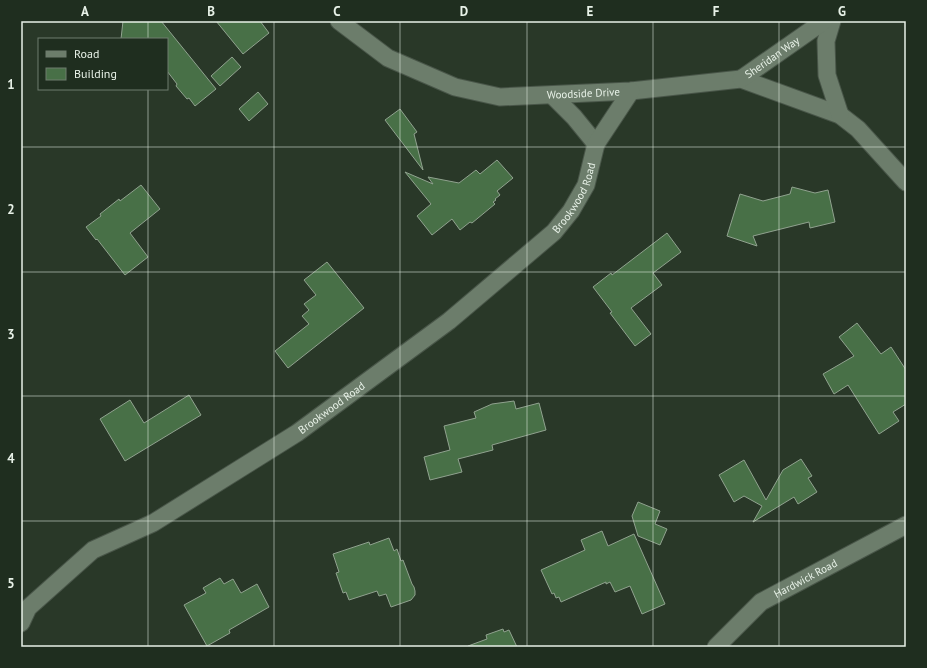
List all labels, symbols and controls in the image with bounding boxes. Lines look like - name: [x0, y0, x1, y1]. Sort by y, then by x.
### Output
- text: A: [81, 3, 89, 20]
- text: B: [207, 3, 215, 20]
- text: C: [333, 3, 341, 20]
- text: D: [460, 3, 468, 20]
- text: E: [587, 3, 594, 20]
- text: F: [713, 3, 720, 20]
- text: G: [838, 3, 846, 20]
- street label: Sheridan Way: [742, 33, 803, 81]
- legend: [38, 38, 168, 90]
- text: Road: [74, 46, 99, 61]
- text: Building: [74, 66, 117, 81]
- text: 1: [7, 76, 15, 93]
- street label: Woodside Drive: [547, 84, 621, 102]
- street label: Brookwood Road: [549, 161, 598, 236]
- text: 2: [7, 201, 15, 218]
- text: 3: [7, 326, 15, 343]
- street label: Brookwood Road: [295, 378, 368, 437]
- text: 4: [7, 450, 15, 467]
- street label: Hardwick Road: [771, 556, 840, 601]
- text: 5: [7, 575, 15, 592]

